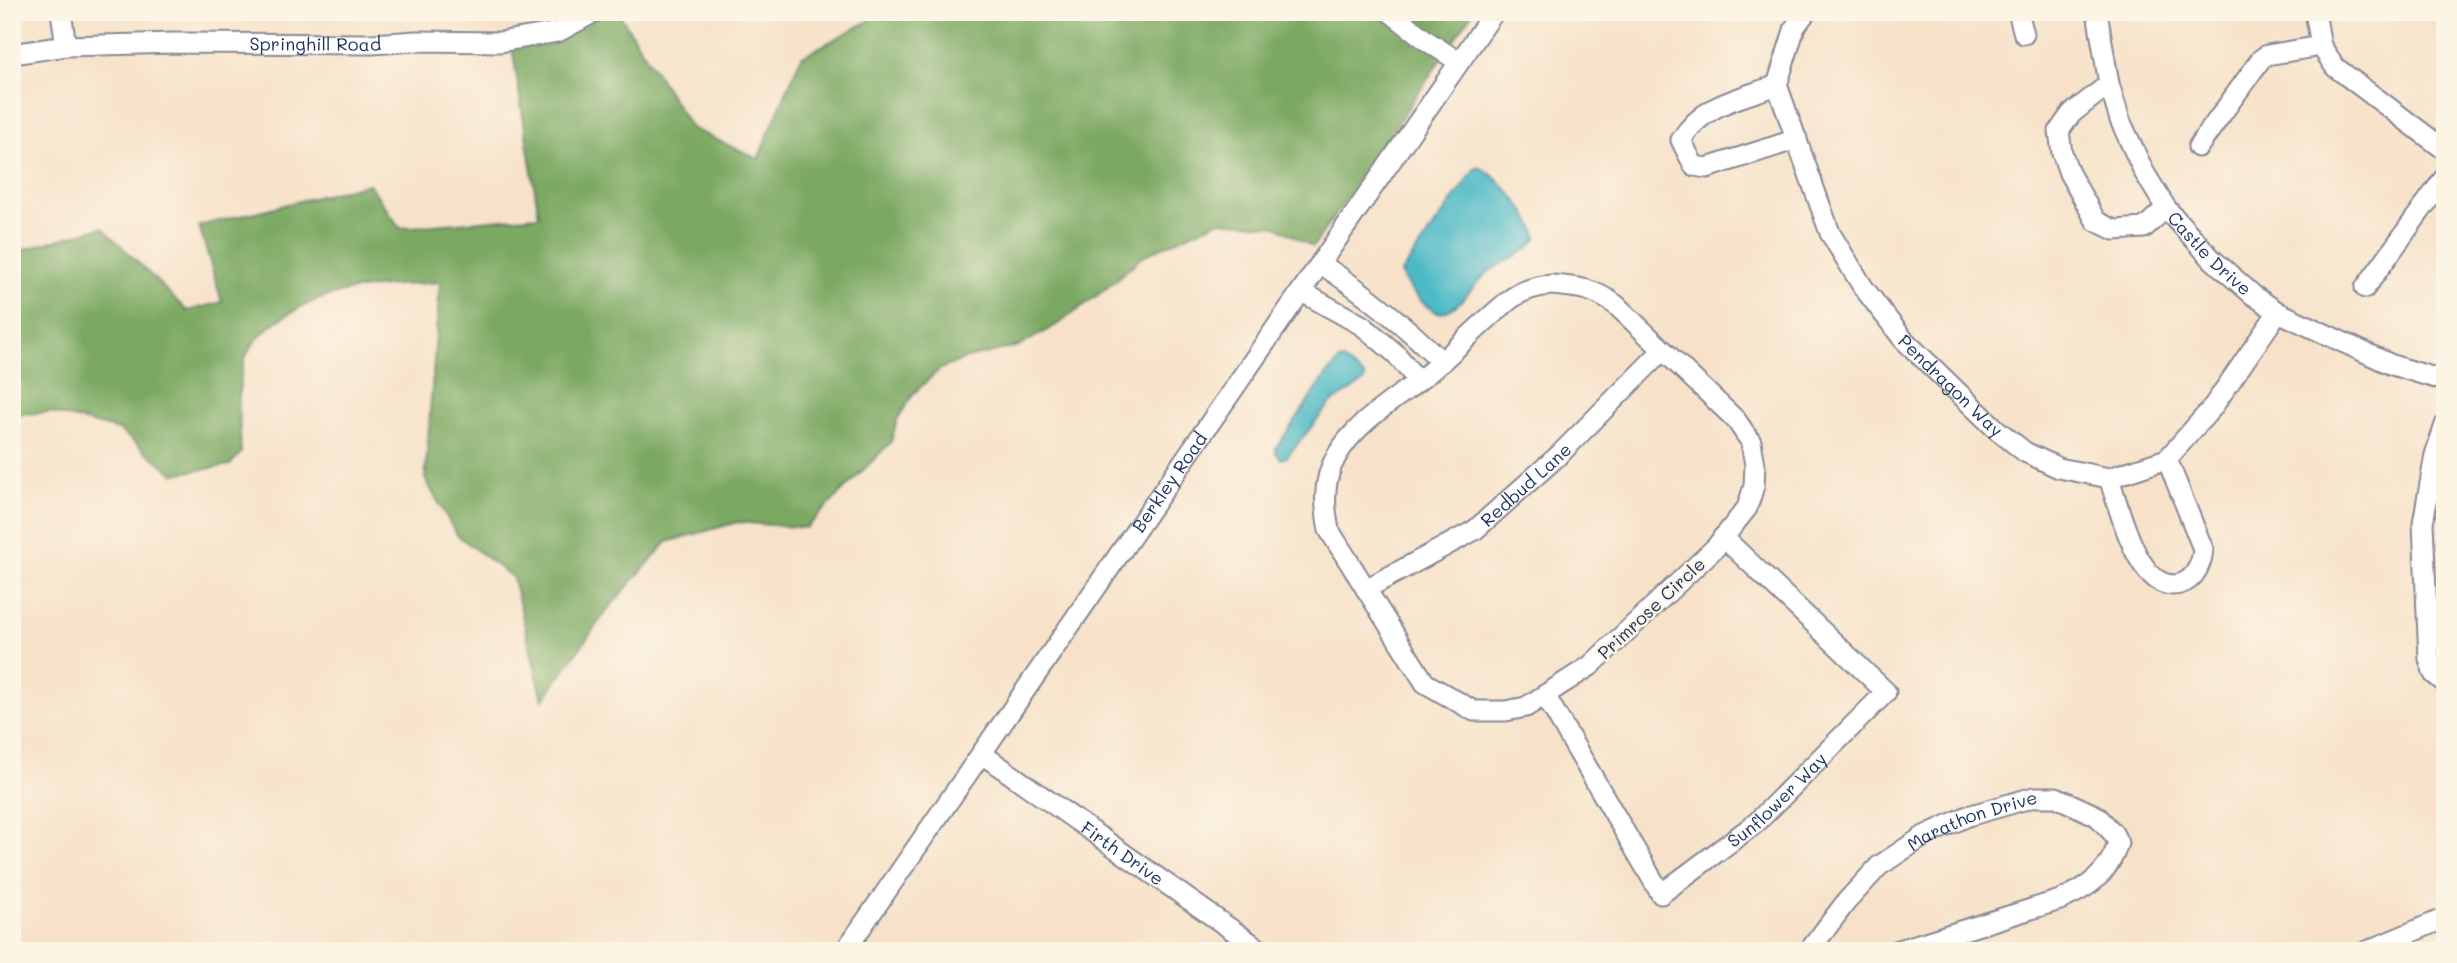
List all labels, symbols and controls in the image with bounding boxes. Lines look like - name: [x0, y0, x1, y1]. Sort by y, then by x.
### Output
- street label: Springhill Road: [249, 31, 382, 56]
- street label: Castle Drive: [2162, 206, 2257, 300]
- street label: Pendragon Way: [1893, 329, 2008, 442]
- street label: Berkley Road: [1126, 427, 1212, 537]
- street label: Redbud Lane: [1475, 438, 1576, 532]
- street label: Primrose Circle: [1592, 552, 1710, 664]
- street label: Sunflower Way: [1722, 747, 1832, 853]
- street label: Marathon Drive: [1902, 785, 2040, 856]
- street label: Firth Drive: [1076, 816, 1169, 890]

